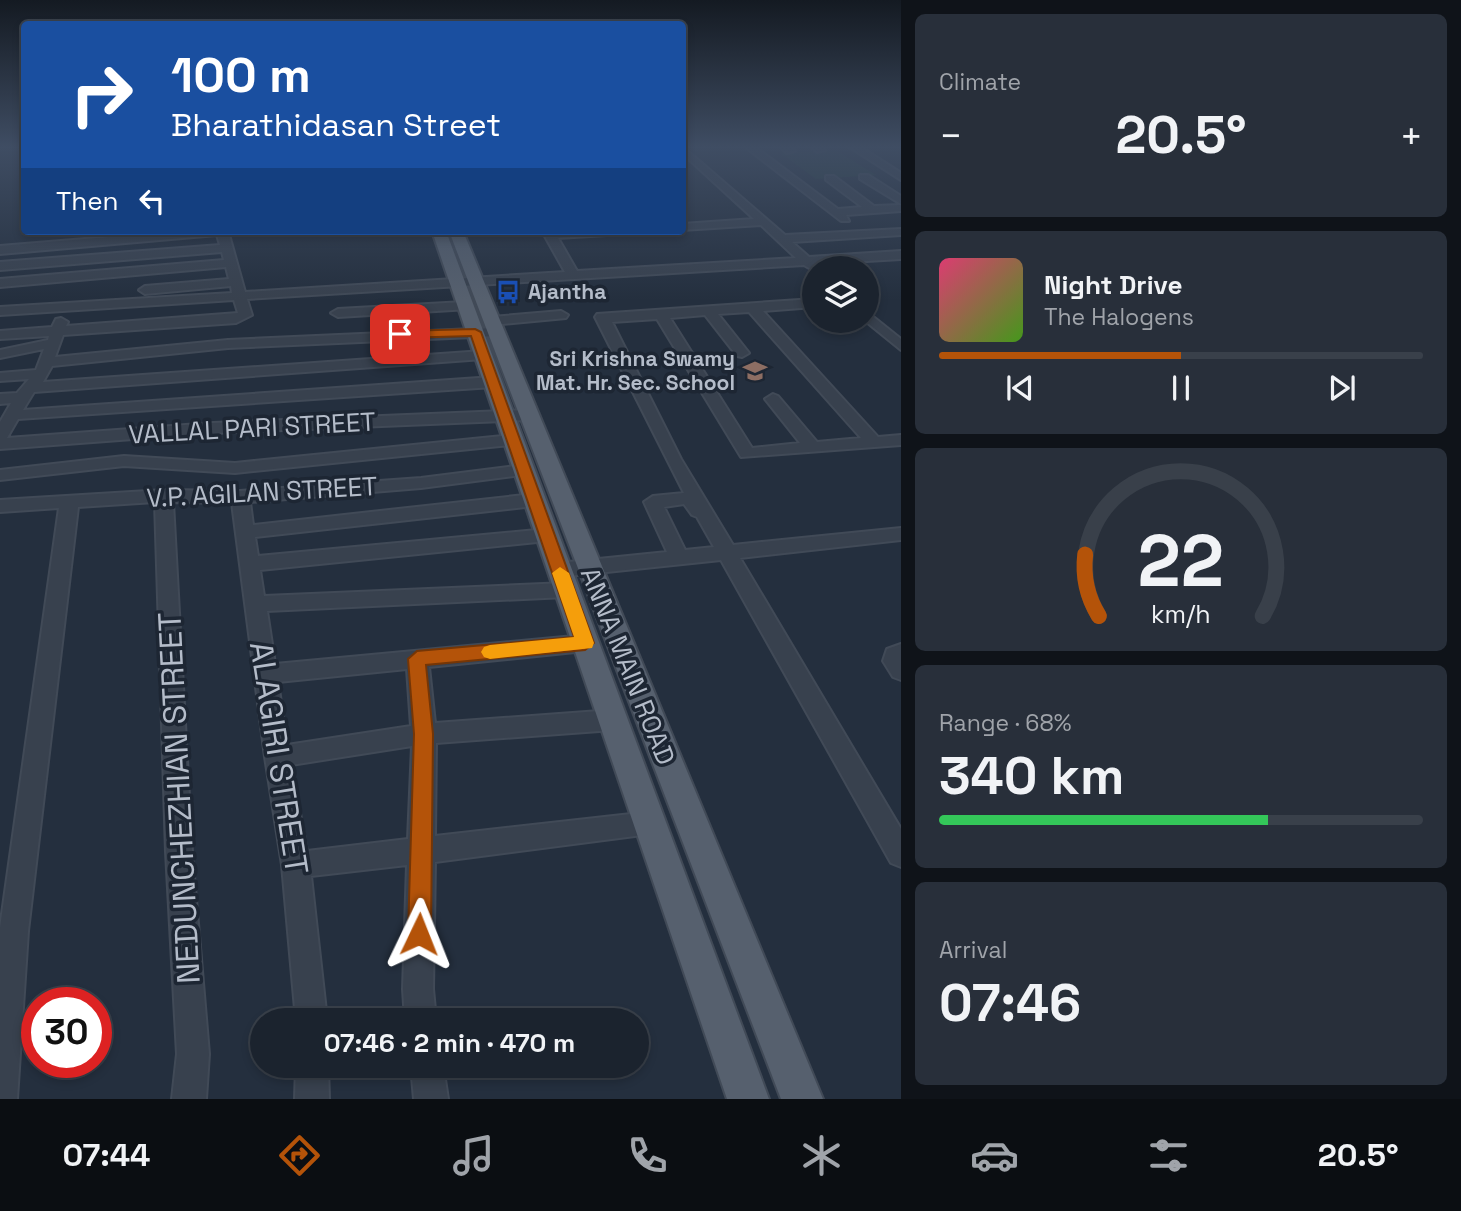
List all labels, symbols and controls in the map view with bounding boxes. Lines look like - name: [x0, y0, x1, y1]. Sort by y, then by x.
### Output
- text: 100 m: [171, 44, 311, 106]
- icon: right: [56, 49, 147, 140]
- text: Climate: [939, 67, 1021, 97]
- text: 20.5°: [1115, 102, 1247, 168]
- text: Bharathidasan Street: [171, 105, 501, 145]
- text: −: [939, 112, 963, 160]
- text: +: [1399, 112, 1423, 160]
- icon: left: [133, 182, 171, 220]
- text: Then: [56, 184, 119, 218]
- map controls: [802, 256, 879, 333]
- button: layers: [802, 256, 879, 333]
- text: Night Drive: [1044, 268, 1182, 302]
- bus stop icon: Ajantha: [494, 278, 522, 306]
- place label: Ajantha: [528, 278, 606, 305]
- text: The Halogens: [1044, 302, 1194, 332]
- pin: [370, 304, 430, 364]
- icon: arrive: [381, 315, 419, 353]
- place label: Sri Krishna Swamy Mat. Hr. Sec. School: [536, 345, 735, 396]
- school or university icon: Sri Krishna Swamy Mat. Hr. Sec. School: [741, 357, 769, 385]
- icon: previous: [1001, 369, 1039, 407]
- icon: pause: [1162, 369, 1200, 407]
- icon: next: [1323, 369, 1361, 407]
- street label: VALLAL PARI STREET: [128, 405, 376, 451]
- street label: V.P. AGILAN STREET: [146, 469, 378, 515]
- text: 22: [1138, 514, 1224, 607]
- street label: ANNA MAIN ROAD: [573, 562, 683, 770]
- text: km/h: [1151, 597, 1211, 629]
- street label: NEDUNCHEZHIAN STREET: [149, 611, 209, 985]
- street label: ALAGIRI STREET: [241, 639, 317, 877]
- text: Range · 68%: [939, 708, 1072, 738]
- text: 340 km: [939, 743, 1124, 809]
- position arrow: [382, 897, 456, 971]
- text: Arrival: [939, 935, 1007, 965]
- text: 07:46: [939, 970, 1081, 1036]
- speed limit sign: 30: [21, 987, 112, 1078]
- text: 07:46 · 2 min · 470 m: [324, 1026, 575, 1060]
- icon: directions: [275, 1131, 324, 1180]
- icon: music: [449, 1131, 498, 1180]
- icon: phone: [623, 1131, 672, 1180]
- icon: climate: [797, 1131, 846, 1180]
- icon: car: [970, 1131, 1019, 1180]
- icon: filters: [1144, 1131, 1193, 1180]
- text: 07:44: [62, 1135, 150, 1175]
- text: 20.5°: [1318, 1135, 1399, 1175]

